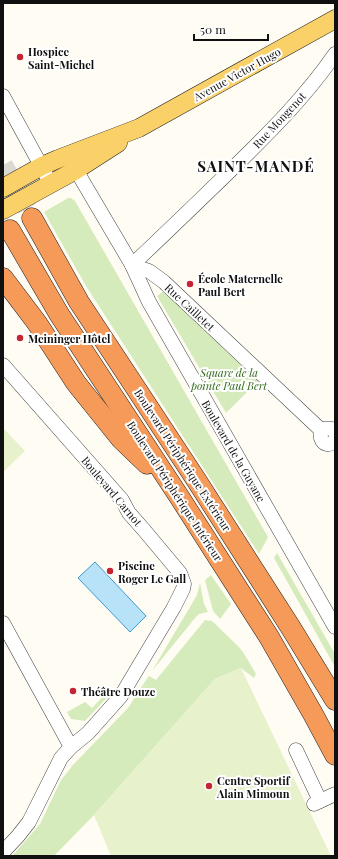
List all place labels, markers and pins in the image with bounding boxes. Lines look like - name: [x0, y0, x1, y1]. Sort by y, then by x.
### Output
- place label: Hospice Saint-Michel: [28, 44, 95, 72]
- marker: Hospice Saint-Michel: [15, 52, 25, 62]
- place label: École Maternelle Paul Bert: [198, 271, 283, 299]
- marker: École Maternelle Paul Bert: [185, 279, 195, 289]
- place label: Meininger Hôtel: [28, 331, 111, 346]
- marker: Meininger Hôtel: [15, 333, 25, 343]
- place label: Piscine Roger Le Gall: [118, 558, 187, 586]
- marker: Piscine Roger Le Gall: [105, 566, 115, 576]
- place label: Théâtre Douze: [81, 684, 156, 699]
- marker: Théâtre Douze: [68, 686, 78, 696]
- place label: Centre Sportif Alain Mimoun: [216, 773, 291, 801]
- marker: Centre Sportif Alain Mimoun: [204, 781, 214, 791]

